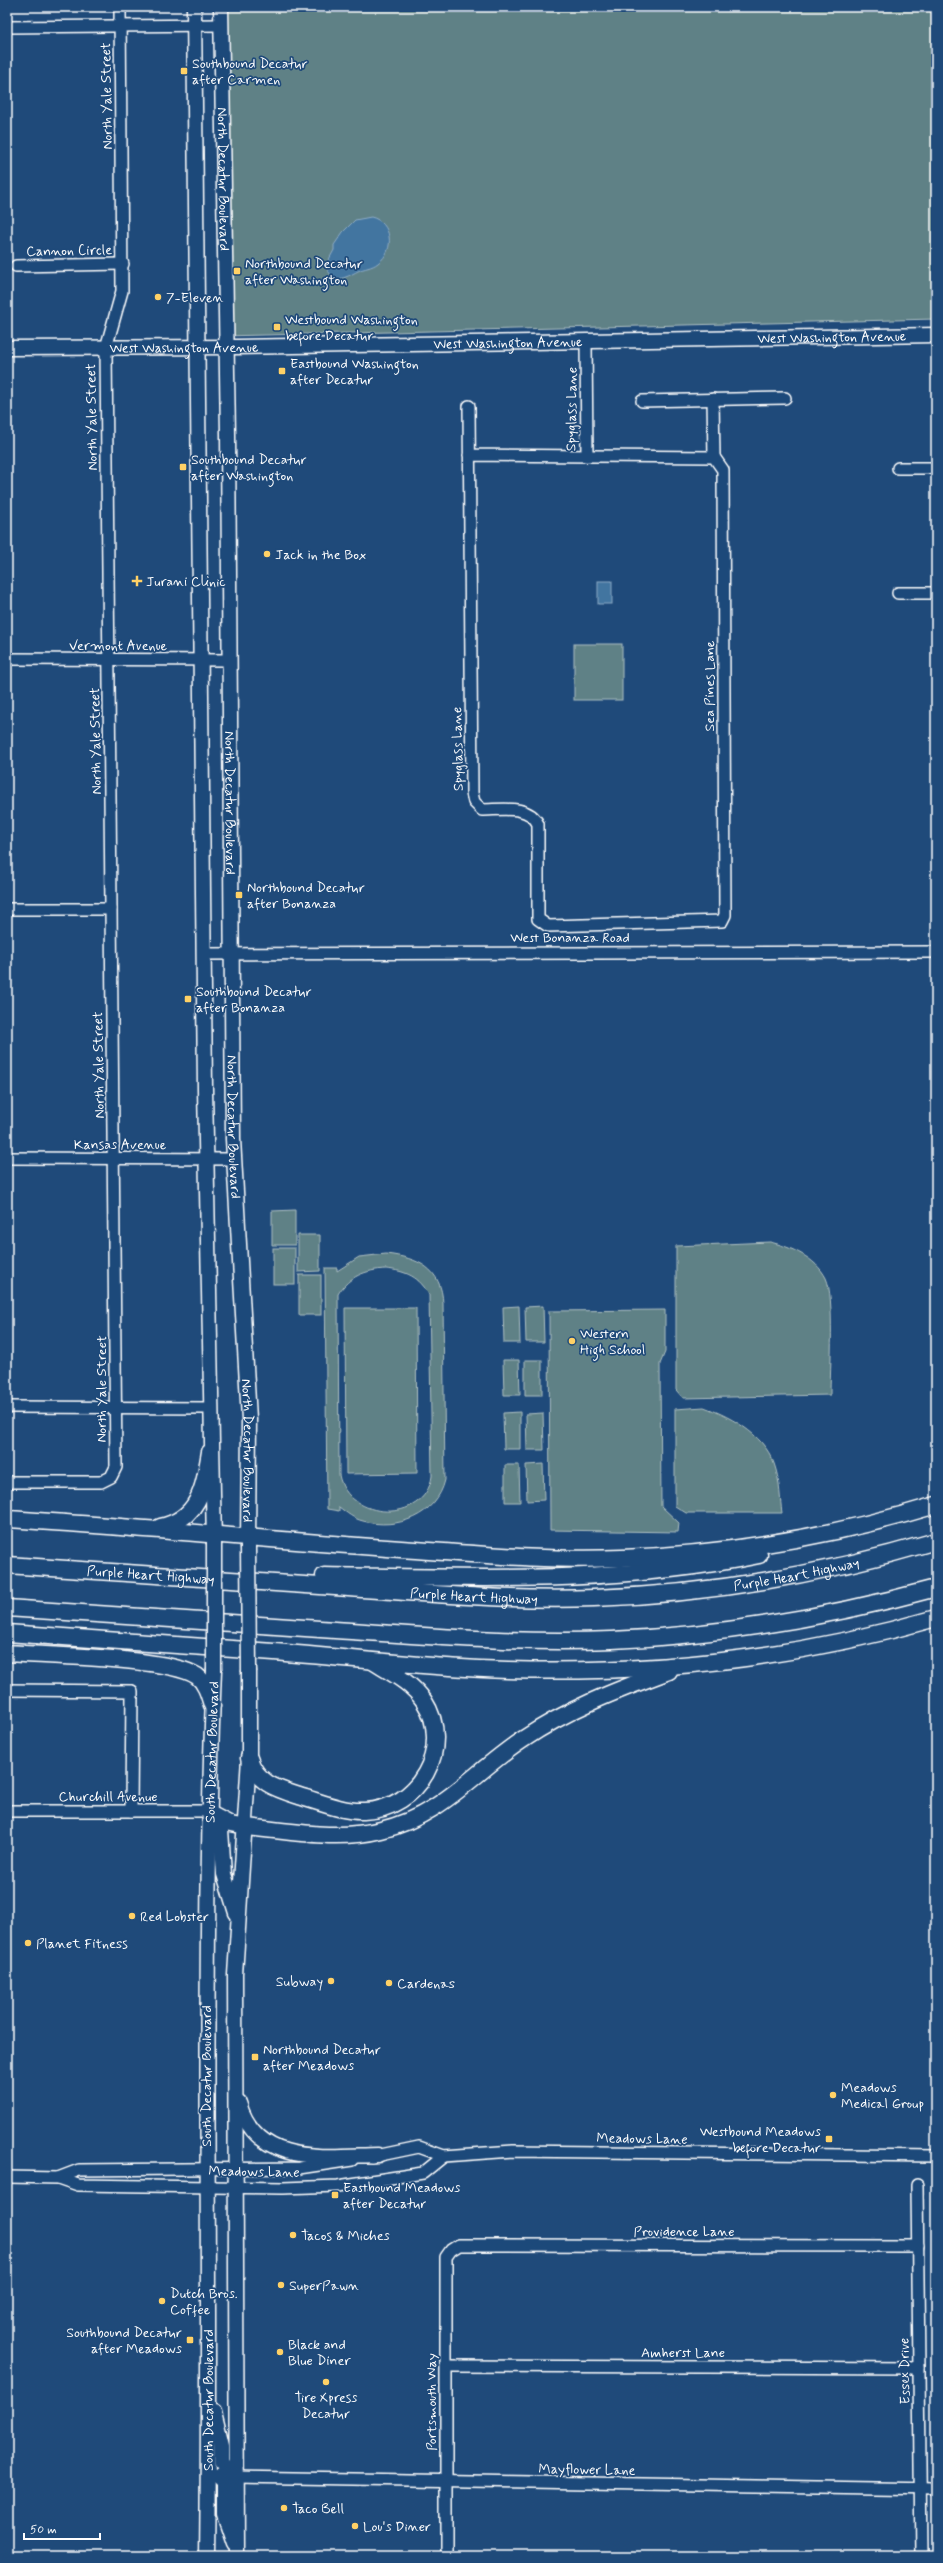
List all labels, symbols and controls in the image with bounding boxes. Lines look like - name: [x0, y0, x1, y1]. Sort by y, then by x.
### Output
- street label: North Yale Street: [97, 42, 117, 150]
- place label: Southbound Decatur after Carmen: [192, 55, 308, 89]
- marker: Southbound Decatur after Carmen: [179, 66, 189, 76]
- street label: North Decatur Boulevard: [213, 107, 233, 251]
- street label: Cannon Circle: [26, 241, 112, 261]
- place label: Northbound Decatur after Washington: [245, 255, 363, 291]
- marker: Northbound Decatur after Washington: [232, 266, 242, 276]
- place label: 7-Eleven: [166, 289, 224, 307]
- marker: 7-Eleven: [153, 292, 163, 302]
- place label: Westbound Washington before Decatur: [285, 311, 418, 347]
- marker: Westbound Washington before Decatur: [272, 322, 282, 332]
- street label: West Washington Avenue: [757, 328, 907, 349]
- street label: West Washington Avenue: [433, 333, 583, 354]
- street label: West Washington Avenue: [109, 339, 259, 359]
- place label: Eastbound Washington after Decatur: [290, 355, 419, 389]
- street label: North Yale Street: [82, 363, 102, 471]
- marker: Eastbound Washington after Decatur: [277, 366, 287, 376]
- street label: Spyglass Lane: [562, 367, 582, 451]
- place label: Southbound Decatur after Washington: [191, 451, 307, 487]
- marker: Southbound Decatur after Washington: [178, 462, 188, 472]
- place label: Jack in the Box: [275, 546, 366, 564]
- marker: Jack in the Box: [262, 549, 272, 559]
- place label: Jurani Clinic: [146, 573, 226, 591]
- marker: Jurani Clinic: [131, 575, 143, 587]
- street label: Vermont Avenue: [69, 637, 168, 655]
- street label: Sea Pines Lane: [701, 640, 719, 731]
- street label: North Yale Street: [86, 687, 106, 795]
- street label: Spyglass Lane: [448, 707, 468, 791]
- street label: North Decatur Boulevard: [220, 731, 239, 875]
- place label: Northbound Decatur after Bonanza: [247, 879, 365, 913]
- marker: Northbound Decatur after Bonanza: [234, 890, 244, 900]
- street label: West Bonanza Road: [510, 929, 630, 947]
- place label: Southbound Decatur after Bonanza: [196, 983, 312, 1017]
- marker: Southbound Decatur after Bonanza: [183, 994, 193, 1004]
- street label: North Yale Street: [89, 1011, 109, 1119]
- street label: North Decatur Boulevard: [222, 1055, 244, 1199]
- street label: Kansas Avenue: [74, 1136, 167, 1154]
- place label: Western High School: [580, 1325, 645, 1361]
- street label: North Yale Street: [93, 1335, 111, 1443]
- marker: Western High School: [567, 1336, 577, 1346]
- street label: North Decatur Boulevard: [237, 1378, 257, 1522]
- street label: Purple Heart Highway: [732, 1554, 861, 1595]
- street label: Purple Heart Highway: [86, 1562, 215, 1589]
- street label: Purple Heart Highway: [410, 1584, 538, 1609]
- street label: South Decatur Boulevard: [201, 1681, 224, 1823]
- street label: Churchill Avenue: [58, 1788, 158, 1806]
- place label: Red Lobster: [140, 1908, 209, 1926]
- marker: Red Lobster: [127, 1911, 137, 1921]
- place label: Planet Fitness: [36, 1935, 128, 1953]
- marker: Planet Fitness: [23, 1938, 33, 1948]
- place label: Subway: [276, 1973, 323, 1991]
- place label: Cardenas: [397, 1975, 455, 1993]
- marker: Subway: [326, 1976, 336, 1986]
- marker: Cardenas: [384, 1978, 394, 1988]
- street label: South Decatur Boulevard: [198, 2005, 216, 2147]
- place label: Northbound Decatur after Meadows: [263, 2041, 381, 2075]
- marker: Northbound Decatur after Meadows: [250, 2052, 260, 2062]
- place label: Meadows Medical Group: [841, 2079, 924, 2113]
- marker: Meadows Medical Group: [828, 2090, 838, 2100]
- place label: Westbound Meadows before Decatur: [700, 2123, 821, 2159]
- street label: Meadows Lane: [596, 2129, 688, 2149]
- marker: Westbound Meadows before Decatur: [824, 2134, 834, 2144]
- street label: Meadows Lane: [208, 2162, 300, 2182]
- place label: Eastbound Meadows after Decatur: [343, 2179, 460, 2213]
- marker: Eastbound Meadows after Decatur: [330, 2190, 340, 2200]
- street label: Providence Lane: [634, 2223, 734, 2241]
- place label: Tacos & Miches: [301, 2227, 390, 2245]
- marker: Tacos & Miches: [288, 2230, 298, 2240]
- place label: SuperPawn: [289, 2277, 359, 2295]
- marker: SuperPawn: [276, 2280, 286, 2290]
- place label: Dutch Bros. Coffee: [170, 2285, 238, 2319]
- marker: Dutch Bros. Coffee: [157, 2296, 167, 2306]
- place label: Southbound Decatur after Meadows: [66, 2324, 182, 2358]
- street label: South Decatur Boulevard: [200, 2329, 218, 2471]
- marker: Southbound Decatur after Meadows: [185, 2335, 195, 2345]
- place label: Black and Blue Diner: [288, 2336, 351, 2370]
- street label: Essex Drive: [895, 2338, 915, 2404]
- street label: Amherst Lane: [641, 2344, 725, 2362]
- marker: Black and Blue Diner: [275, 2347, 285, 2357]
- street label: Portsmouth Way: [423, 2353, 441, 2451]
- marker: Tire Xpress Decatur: [321, 2377, 331, 2387]
- place label: Tire Xpress Decatur: [295, 2389, 357, 2423]
- street label: Mayflower Lane: [538, 2460, 636, 2480]
- place label: Taco Bell: [292, 2500, 344, 2518]
- marker: Taco Bell: [279, 2503, 289, 2513]
- scale bar: [24, 2515, 100, 2541]
- place label: Lou's Diner: [363, 2518, 431, 2536]
- marker: Lou's Diner: [350, 2521, 360, 2531]
- text: 50 m: [30, 2522, 57, 2538]

